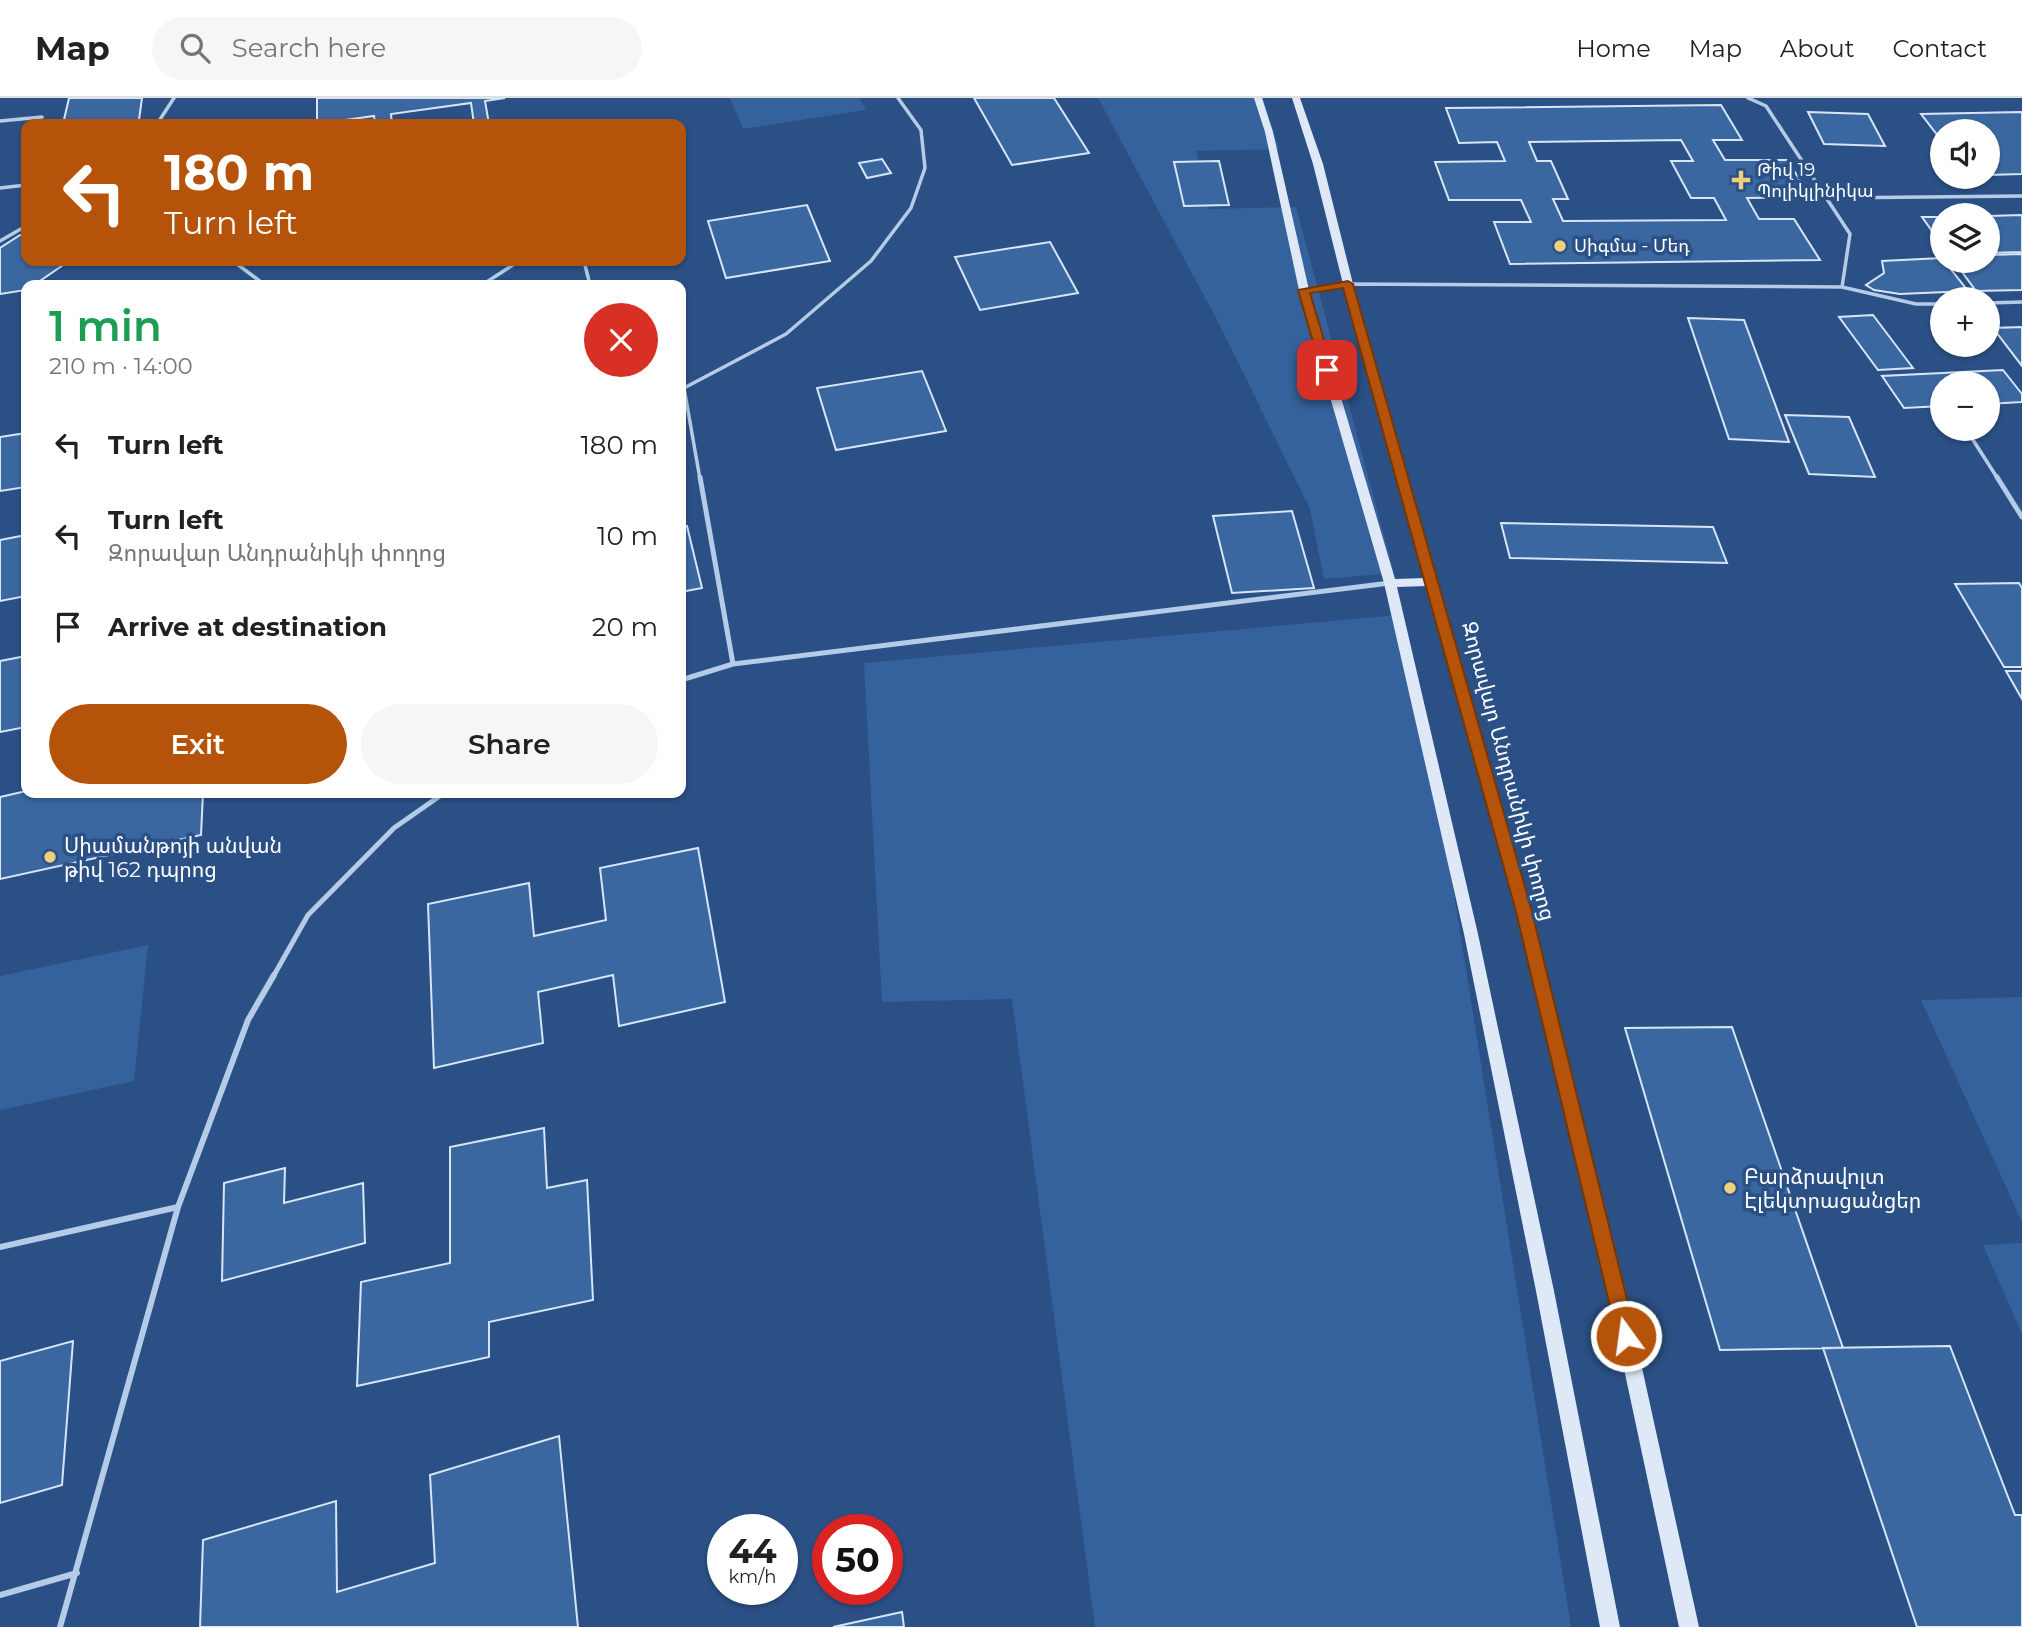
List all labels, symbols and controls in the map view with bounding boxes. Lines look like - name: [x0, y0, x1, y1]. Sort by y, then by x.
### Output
- search box: [152, 17, 642, 80]
- text: Map: [35, 28, 110, 68]
- icon: search: [176, 29, 214, 67]
- text: Search here: [232, 32, 386, 64]
- text: Home: [1576, 34, 1651, 63]
- text: Map: [1689, 34, 1742, 63]
- text: About: [1780, 34, 1854, 63]
- text: Contact: [1892, 34, 1987, 63]
- map controls: [1930, 119, 2000, 441]
- button: sound: [1930, 119, 2000, 189]
- text: 180 m: [164, 143, 314, 202]
- icon: left: [49, 147, 140, 238]
- place label: Թիվ 19 Պոլիկլինիկա: [1757, 159, 1874, 202]
- marker: Թիվ 19 Պոլիկլինիկա: [1731, 170, 1751, 190]
- text: Turn left: [164, 203, 298, 242]
- button: layers: [1930, 203, 2000, 273]
- place label: Սիգմա - Մեդ: [1574, 235, 1690, 257]
- marker: Սիգմա - Մեդ: [1552, 238, 1568, 254]
- button: +: [1930, 287, 2000, 357]
- text: 1 min: [49, 300, 162, 352]
- button: close: [584, 303, 658, 377]
- pin: [1297, 340, 1357, 400]
- icon: arrive: [1308, 351, 1346, 389]
- text: 210 m · 14:00: [49, 352, 193, 380]
- button: −: [1930, 371, 2000, 441]
- icon: left: [49, 426, 87, 464]
- text: Turn left: [108, 429, 224, 461]
- text: 180 m: [580, 429, 658, 461]
- text: Turn left: [108, 504, 224, 536]
- icon: left: [49, 517, 87, 555]
- text: 10 m: [597, 520, 658, 552]
- text: Զորավար Անդրանիկի փողոց: [108, 539, 446, 567]
- icon: arrive: [49, 608, 87, 646]
- text: Arrive at destination: [108, 611, 387, 643]
- text: 20 m: [592, 611, 658, 643]
- street label: Զորավար Անդրանիկի փողոց: [1457, 619, 1561, 923]
- button: Exit: [49, 704, 347, 784]
- button: Share: [361, 704, 658, 784]
- place label: Սիամանթոյի անվան թիվ 162 դպրոց: [64, 833, 282, 882]
- marker: Սիամանթոյի անվան թիվ 162 դպրոց: [42, 849, 58, 865]
- place label: Բարձրավոլտ Էլեկտրացանցեր: [1744, 1164, 1921, 1213]
- marker: Բարձրավոլտ Էլեկտրացանցեր: [1722, 1180, 1738, 1196]
- position arrow: [1589, 1299, 1663, 1373]
- speed limit sign: 50: [812, 1514, 903, 1605]
- text: 44: [728, 1529, 777, 1572]
- text: km/h: [728, 1566, 777, 1588]

